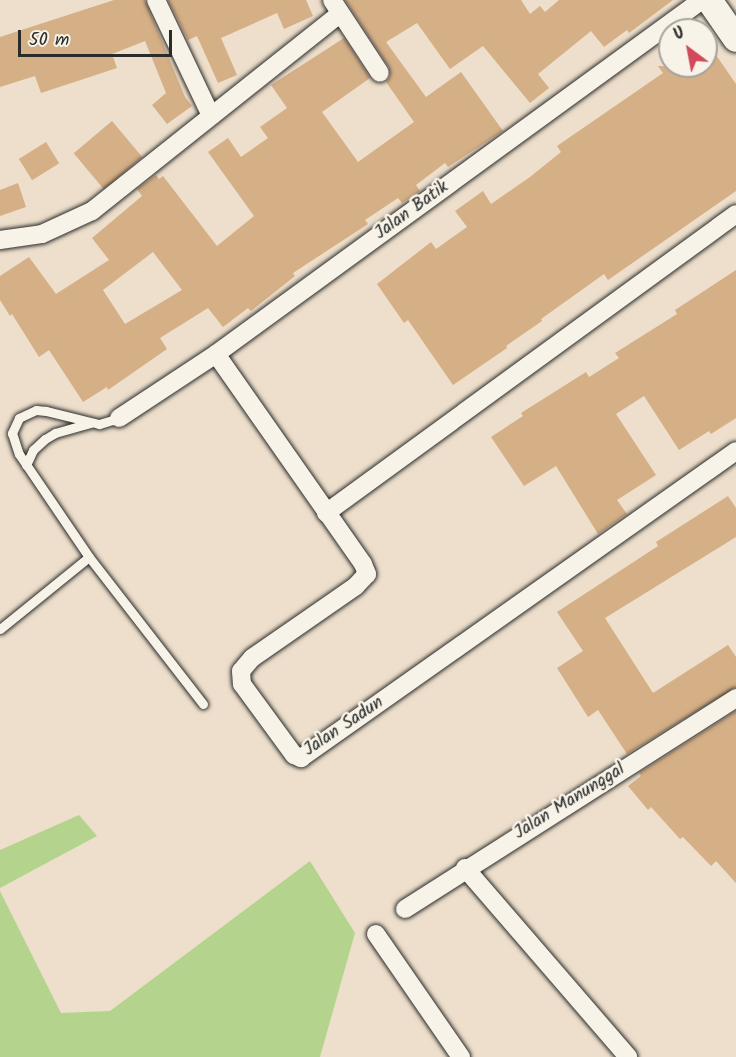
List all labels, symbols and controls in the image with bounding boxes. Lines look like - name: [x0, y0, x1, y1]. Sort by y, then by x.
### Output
- scale bar: [21, 18, 176, 56]
- north arrow: [658, 18, 718, 78]
- text: U: [669, 21, 690, 47]
- text: 50 m: [29, 26, 69, 55]
- street label: Jalan Batik: [371, 177, 453, 245]
- street label: Jalan Sadun: [300, 692, 388, 762]
- street label: Jalan Manunggal: [510, 759, 630, 845]

